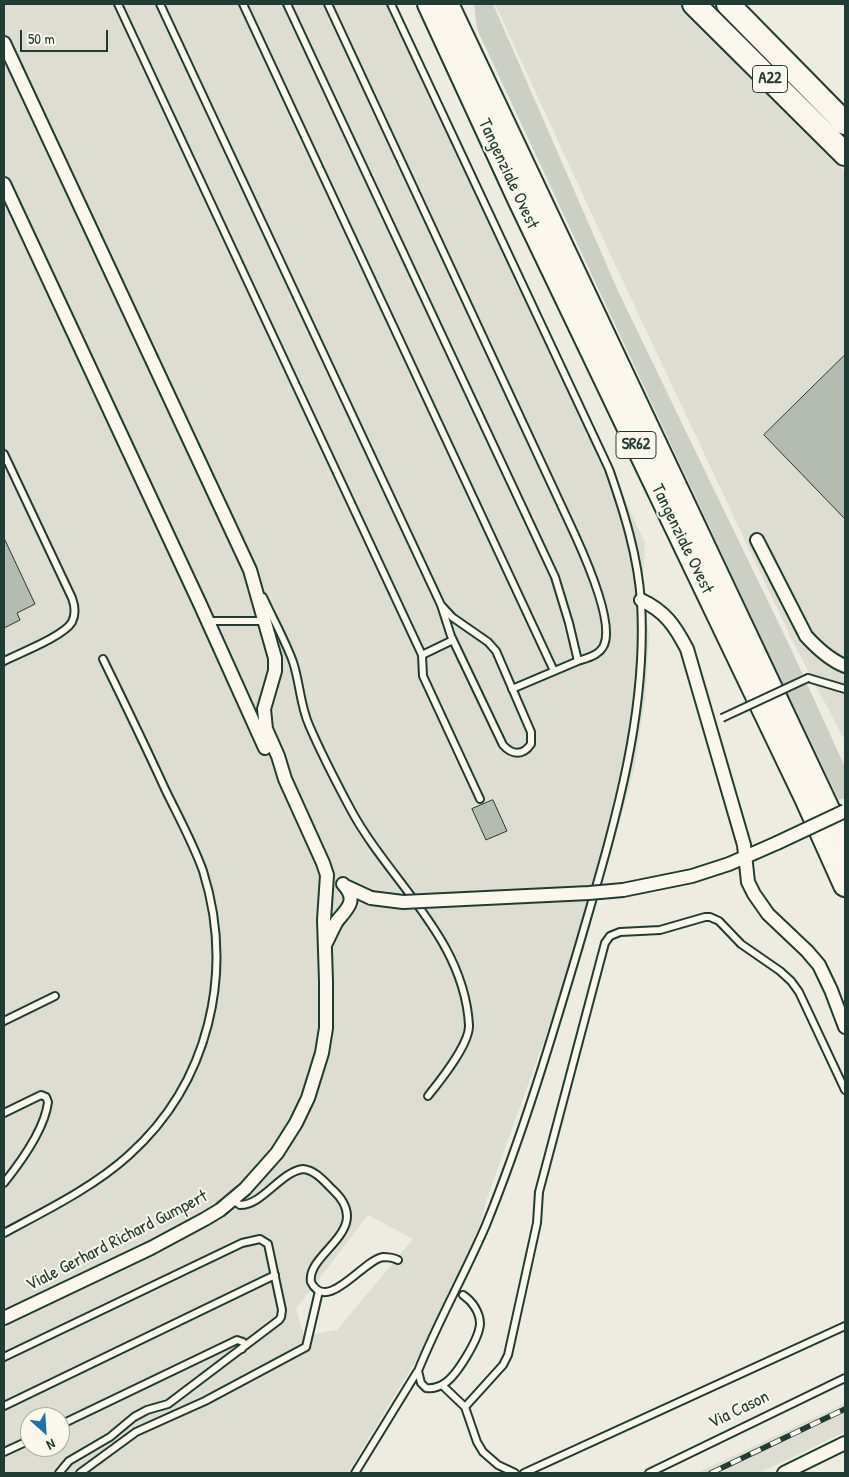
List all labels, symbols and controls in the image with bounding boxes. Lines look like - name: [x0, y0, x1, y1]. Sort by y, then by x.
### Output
- scale bar: [22, 20, 110, 52]
- text: 50 m: [28, 28, 55, 49]
- road number: A22: [752, 66, 788, 92]
- street label: Tangenziale Ovest: [473, 115, 543, 233]
- road number: SR62: [616, 432, 656, 458]
- street label: Tangenziale Ovest: [646, 481, 718, 597]
- street label: Viale Gerhard Richard Gumpert: [23, 1186, 211, 1296]
- street label: Via Cason: [705, 1386, 773, 1434]
- north arrow: [20, 1407, 70, 1457]
- text: N: [44, 1435, 59, 1455]

